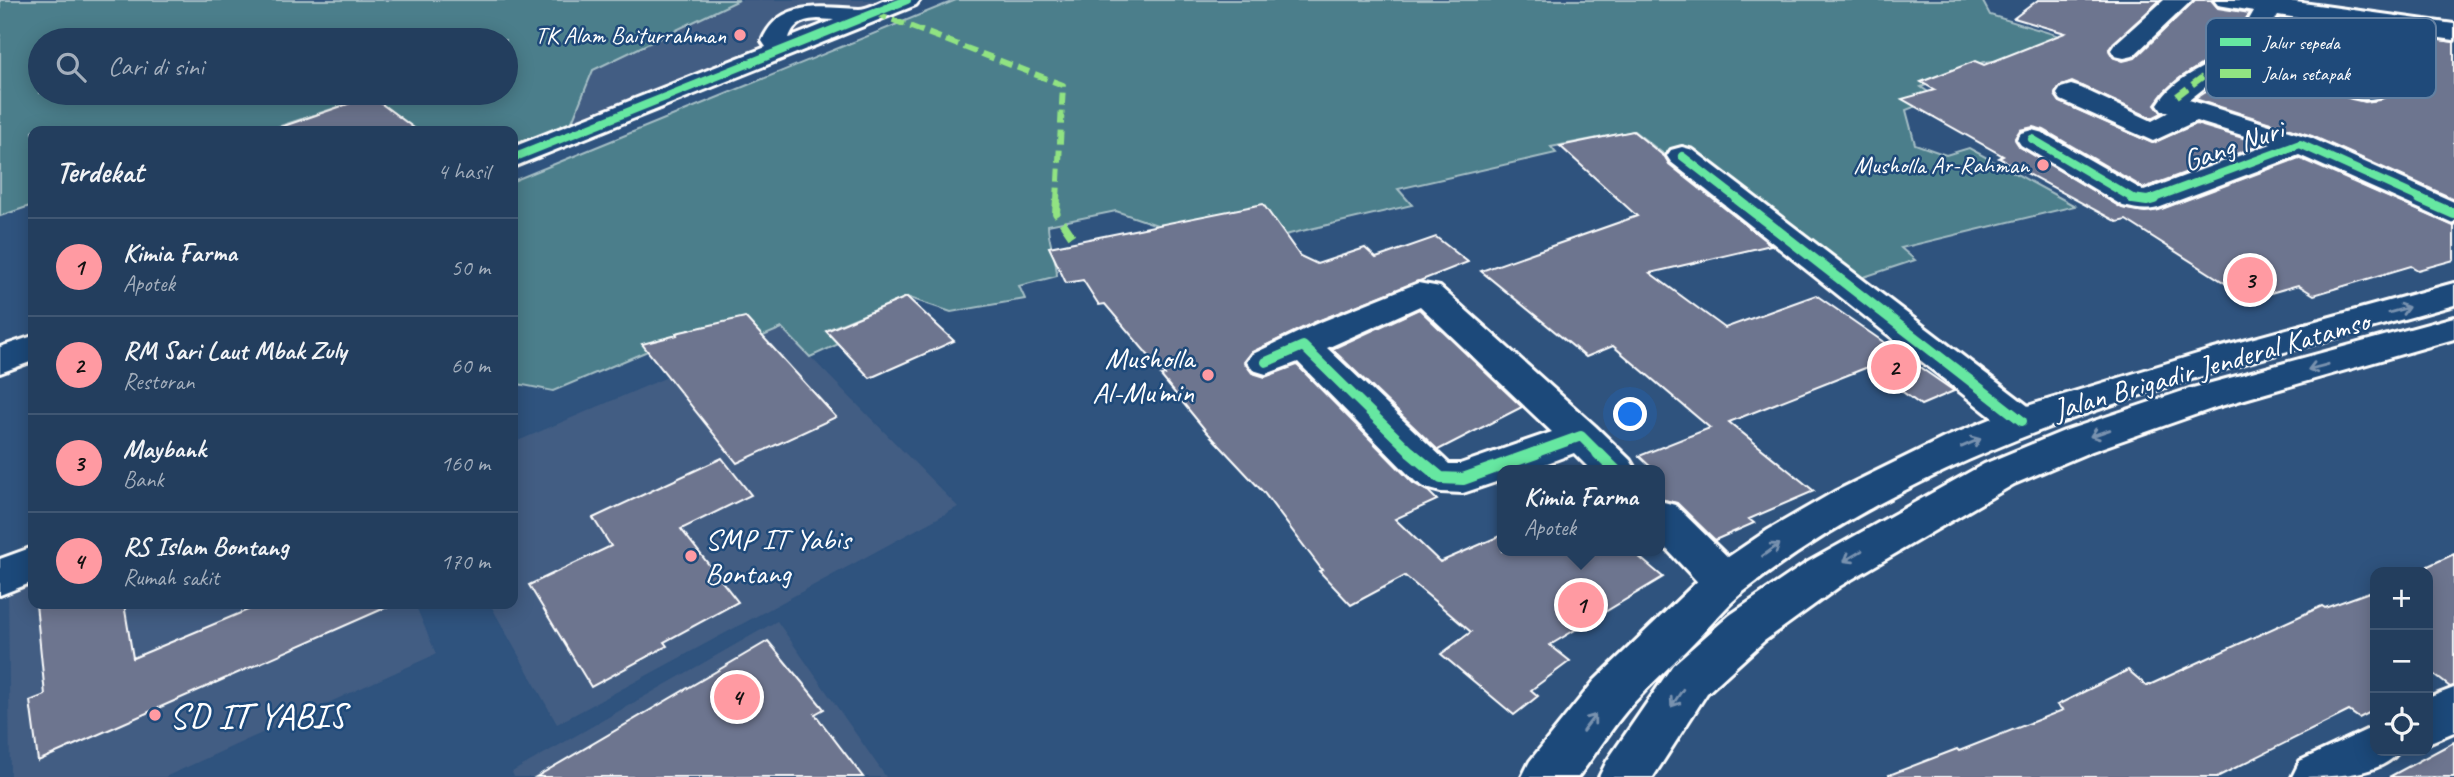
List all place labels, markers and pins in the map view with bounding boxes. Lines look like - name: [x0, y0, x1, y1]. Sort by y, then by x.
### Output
- place label: TK Alam Baiturrahman: [535, 20, 726, 50]
- marker: TK Alam Baiturrahman: [732, 27, 748, 43]
- place label: Musholla Ar-Rahman: [1854, 150, 2030, 180]
- marker: Musholla Ar-Rahman: [2035, 157, 2051, 173]
- pin: 3: [2227, 254, 2273, 306]
- place label: Musholla Al-Mu'min: [1092, 339, 1197, 411]
- pin: 2: [1871, 341, 1917, 393]
- marker: Musholla Al-Mu'min: [1200, 367, 1216, 383]
- place label: SMP IT Yabis Bontang: [705, 520, 853, 592]
- marker: SMP IT Yabis Bontang: [683, 548, 699, 564]
- pin: 1: [1558, 579, 1604, 631]
- pin: 4: [714, 671, 760, 723]
- place label: SD IT YABIS: [169, 692, 351, 739]
- marker: SD IT YABIS: [147, 707, 163, 723]

